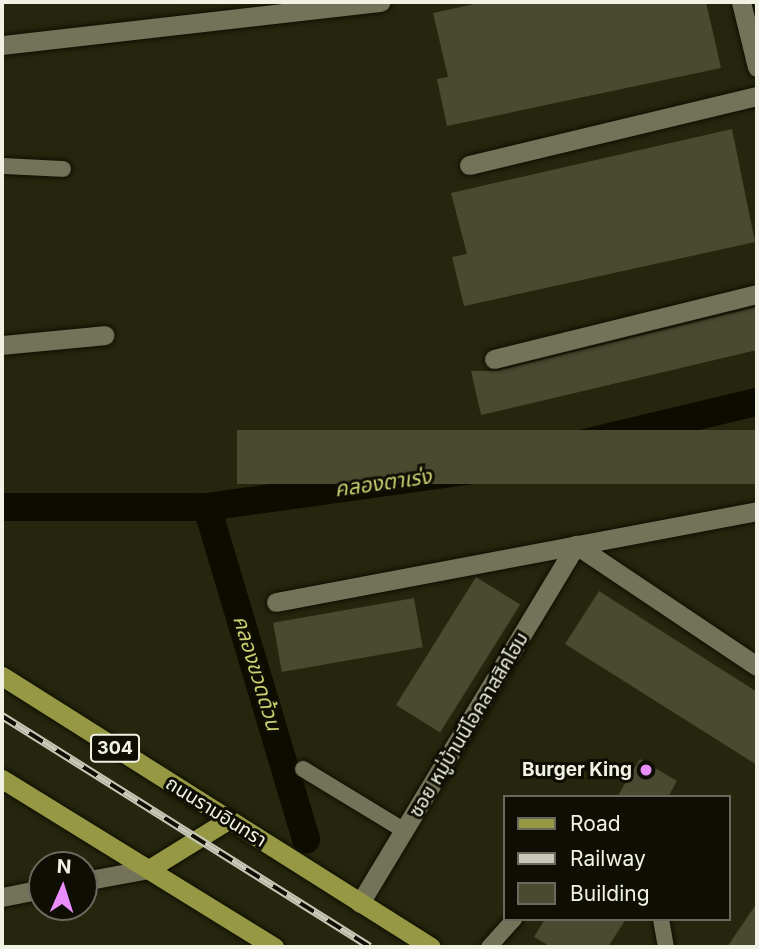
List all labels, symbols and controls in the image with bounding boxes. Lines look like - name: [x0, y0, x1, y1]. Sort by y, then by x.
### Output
- water label: คลองตาเร่ง: [333, 464, 433, 502]
- water label: คลองขวดด้วน: [228, 612, 286, 734]
- street label: ซอย หมู่บ้านนีโอคลาสสิคโฮม: [405, 628, 533, 822]
- road number: 304: [89, 734, 141, 762]
- place label: Burger King: [522, 759, 632, 781]
- marker: Burger King: [638, 762, 654, 778]
- street label: ถนนรามอินทรา: [161, 772, 271, 852]
- legend: [504, 795, 731, 921]
- text: Road: [570, 811, 621, 836]
- text: Railway: [570, 846, 646, 871]
- north arrow: [28, 851, 98, 921]
- text: N: [56, 855, 72, 878]
- text: Building: [570, 881, 650, 906]

